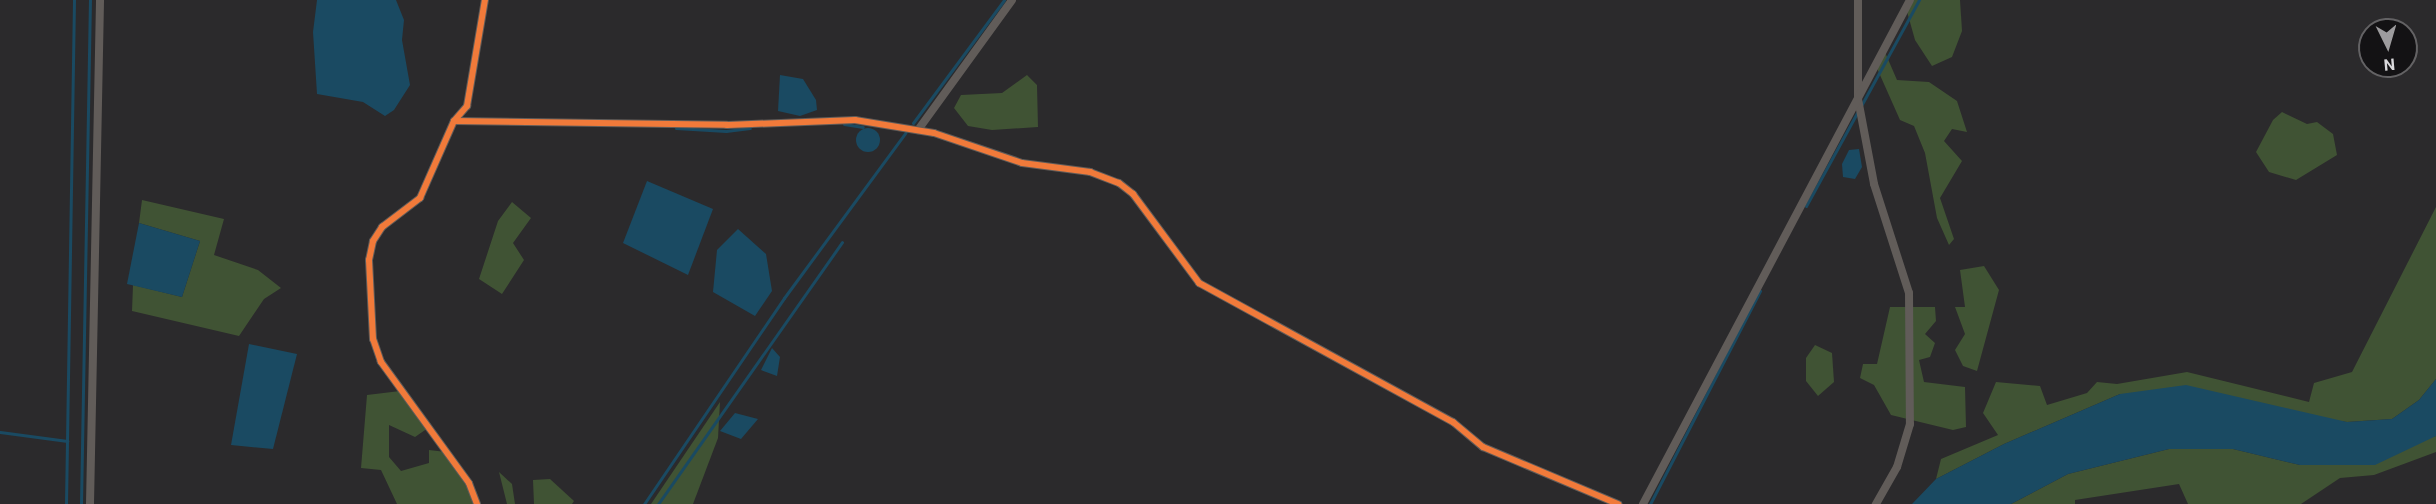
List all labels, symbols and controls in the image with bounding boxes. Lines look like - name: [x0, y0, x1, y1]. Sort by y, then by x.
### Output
- north arrow: [2358, 18, 2418, 78]
- text: N: [2383, 54, 2396, 74]

